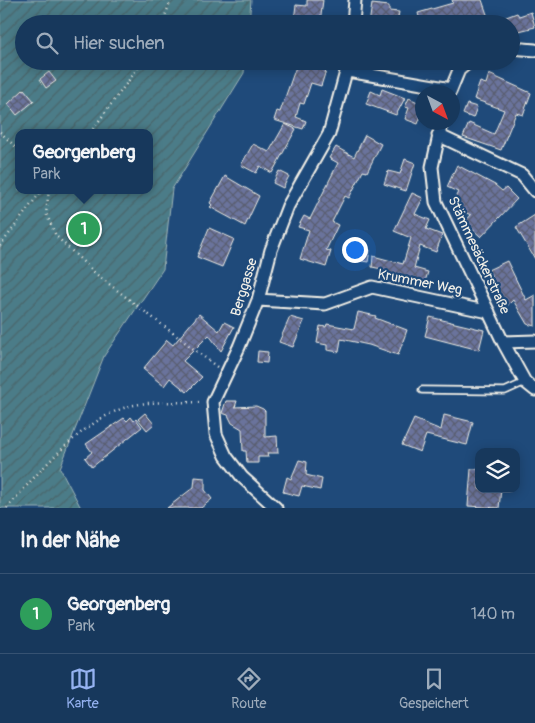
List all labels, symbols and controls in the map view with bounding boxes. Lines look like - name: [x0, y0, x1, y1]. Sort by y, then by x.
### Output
- search box: [15, 15, 520, 70]
- icon: search: [33, 29, 61, 57]
- text: Hier suchen: [73, 31, 165, 55]
- north arrow: [415, 85, 460, 130]
- popup: [15, 129, 153, 194]
- text: Georgenberg: [32, 140, 136, 164]
- text: Park: [32, 164, 60, 184]
- street label: Stämmesäckerstraße: [444, 193, 514, 317]
- pin: 1: [68, 210, 100, 248]
- your location: [342, 237, 368, 263]
- street label: Berggasse: [227, 256, 261, 318]
- street label: Krummer Weg: [376, 265, 464, 299]
- map controls: [475, 448, 520, 493]
- button: layers: [475, 448, 520, 493]
- text: In der Nähe: [20, 527, 120, 554]
- text: Georgenberg: [67, 592, 170, 616]
- text: 1: [33, 604, 39, 624]
- text: 140 m: [471, 604, 515, 624]
- text: Park: [67, 616, 95, 636]
- tab: Karte: [66, 665, 99, 712]
- tab: Route: [231, 665, 267, 712]
- tab: Gespeichert: [399, 665, 469, 712]

